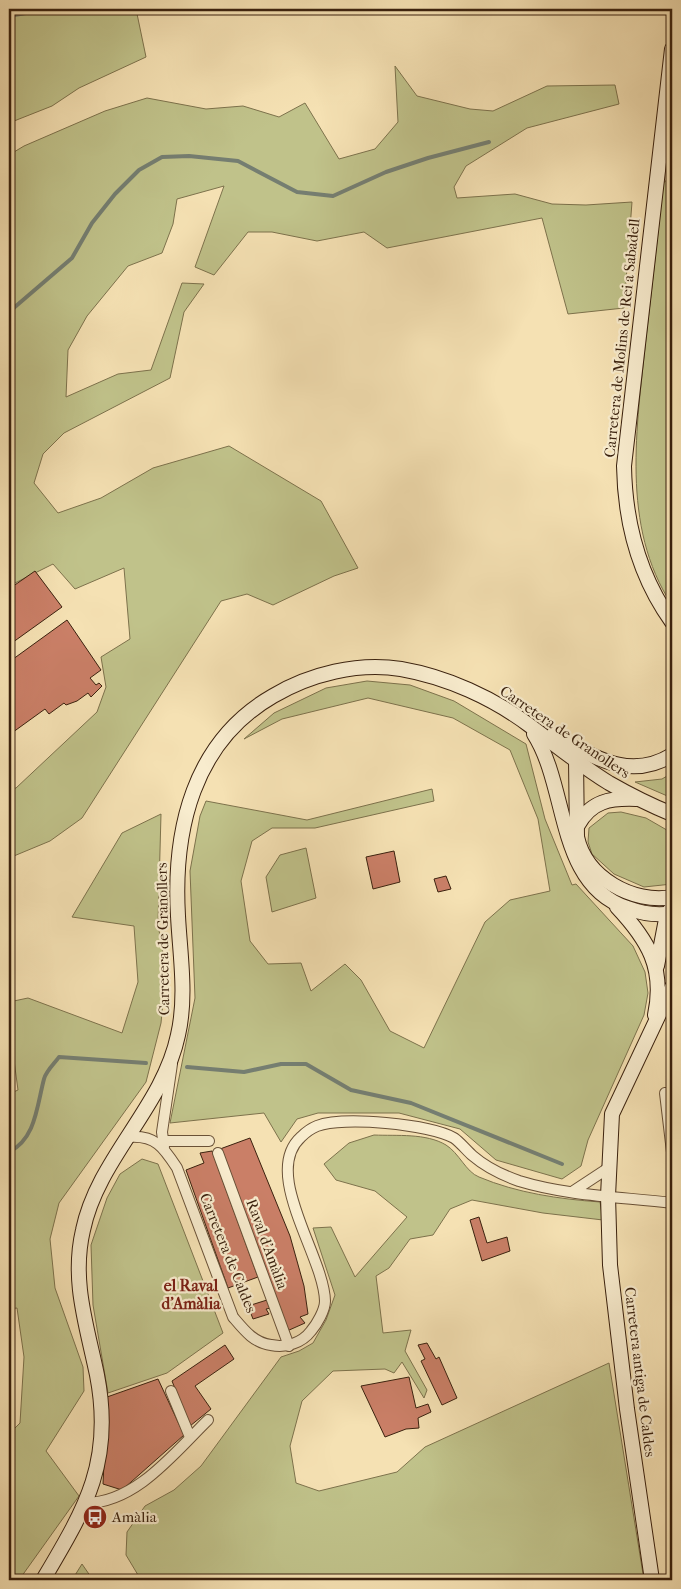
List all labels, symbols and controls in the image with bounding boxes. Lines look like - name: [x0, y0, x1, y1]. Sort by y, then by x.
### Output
- street label: Carretera de Molins de Rei a Sabadell: [600, 218, 644, 458]
- street label: Carretera de Granollers: [497, 682, 634, 782]
- street label: Carretera de Granollers: [153, 862, 173, 1016]
- street label: Carretera de Caldes: [196, 1191, 260, 1316]
- street label: Raval d'Amàlia: [242, 1196, 292, 1293]
- district label: el Raval d'Amàlia: [161, 1276, 221, 1313]
- street label: Carretera antiga de Caldes: [621, 1286, 659, 1458]
- bus stop icon: Amàlia: [82, 1504, 108, 1530]
- place label: Amàlia: [111, 1508, 158, 1526]

